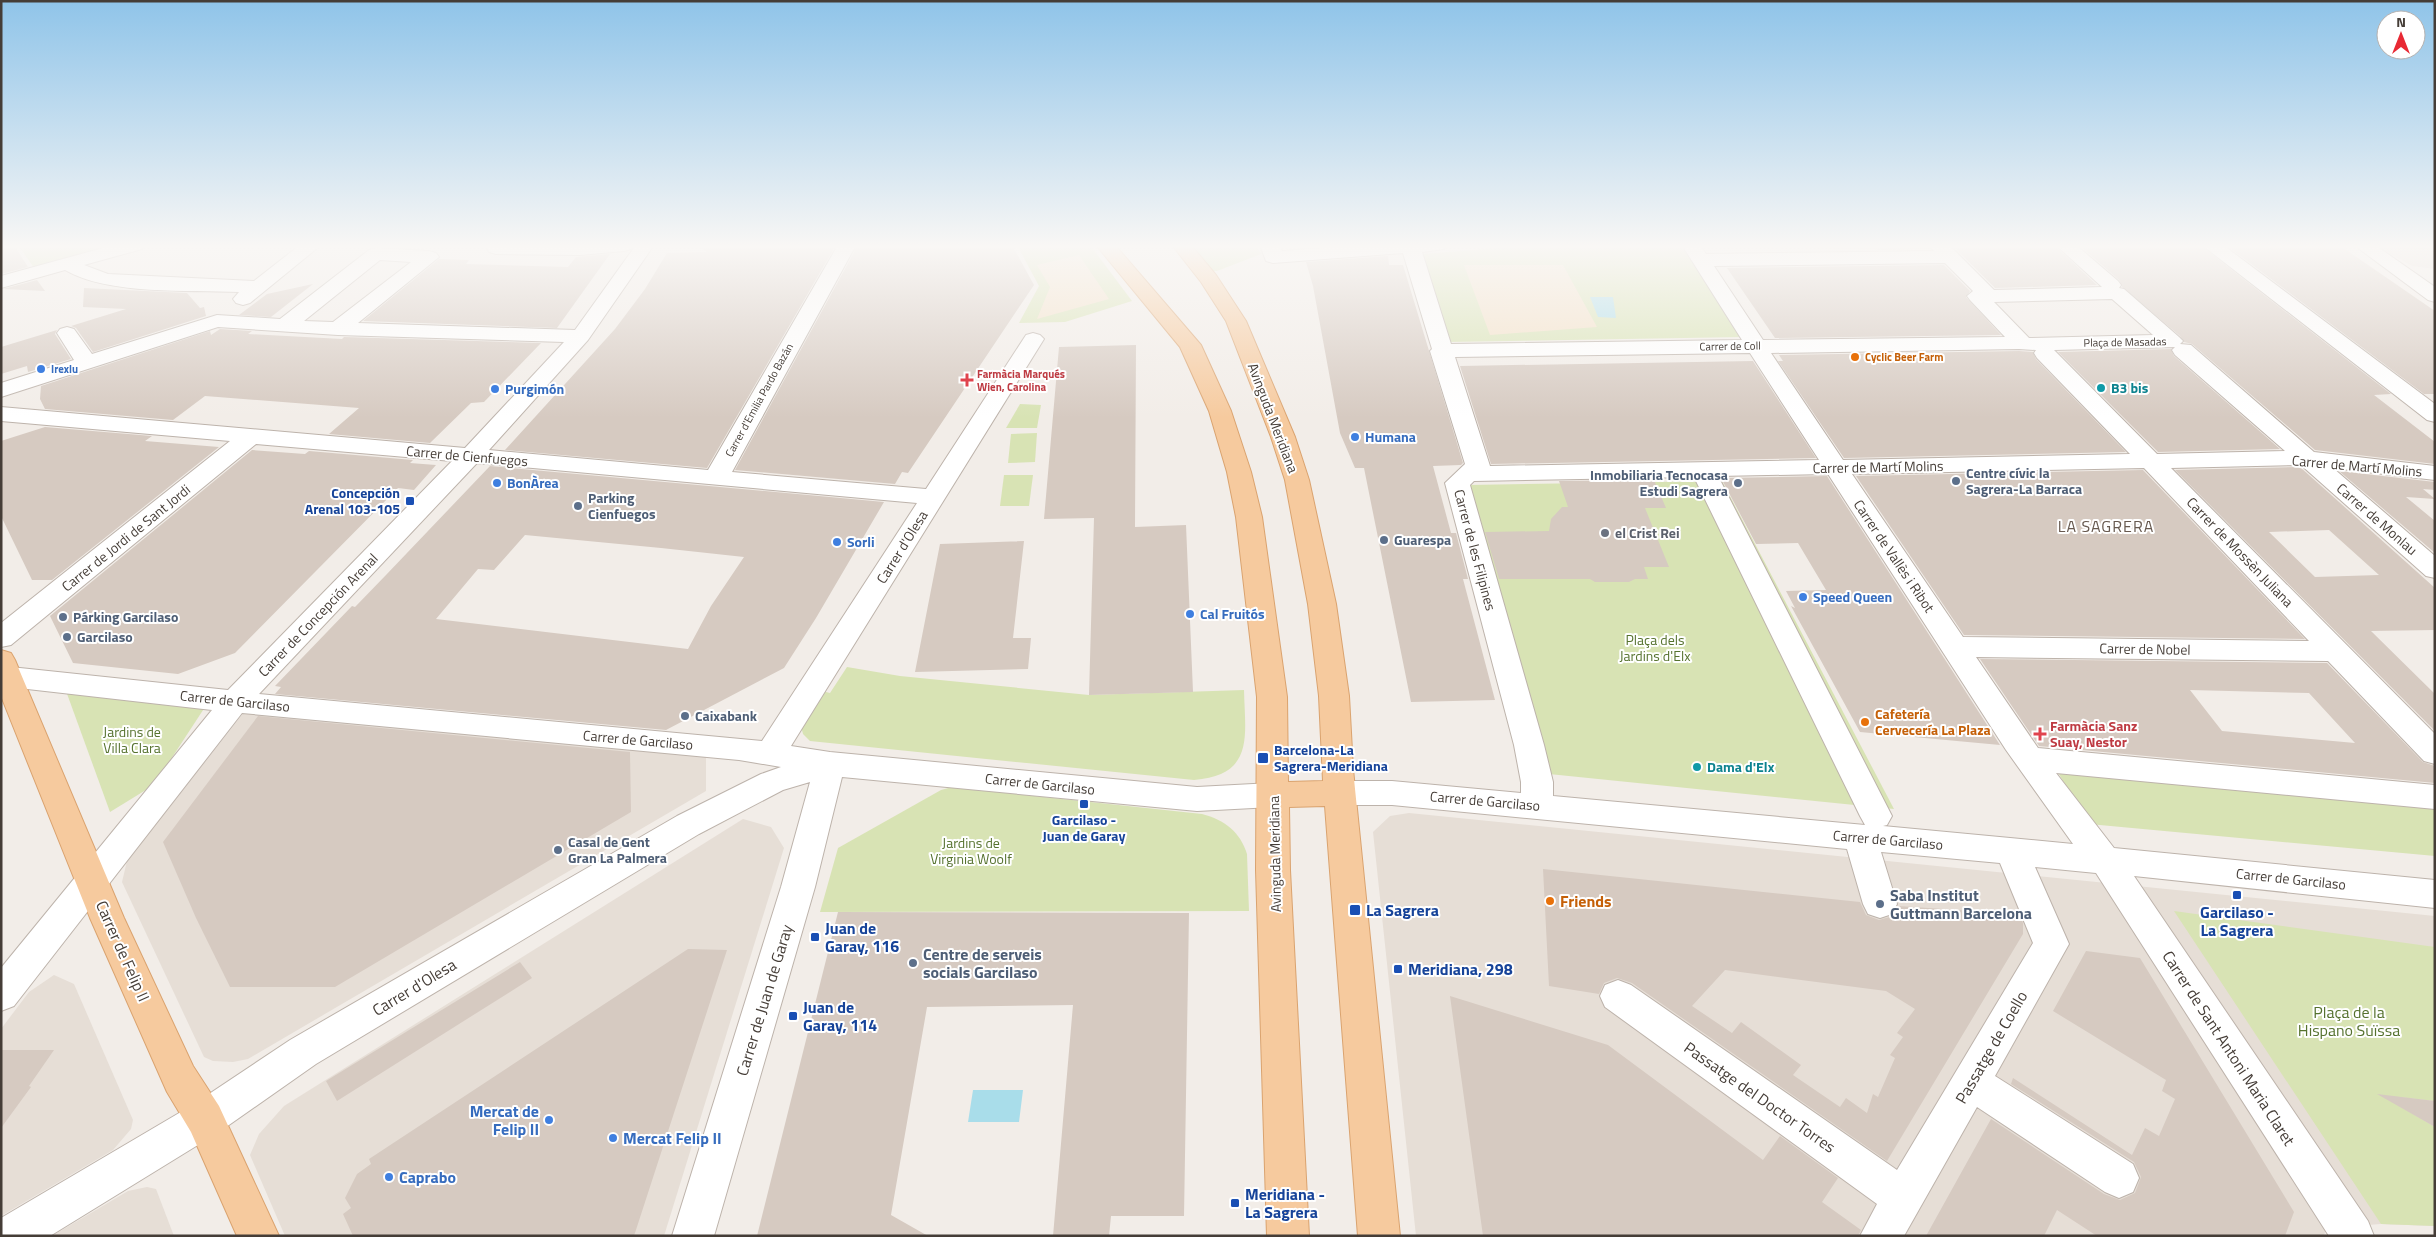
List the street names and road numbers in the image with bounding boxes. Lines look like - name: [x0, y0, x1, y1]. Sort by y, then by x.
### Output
- street label: Plaça de Masadas: [2083, 333, 2167, 351]
- street label: Carrer de Coll: [1699, 337, 1761, 355]
- street label: Carrer d'Emilia Pardo Bazán: [721, 340, 797, 460]
- street label: Avinguda Meridiana: [1243, 360, 1304, 476]
- street label: Carrer de Cienfuegos: [405, 440, 529, 471]
- street label: Carrer de Martí Molins: [2291, 449, 2423, 482]
- street label: Carrer de Martí Molins: [1812, 455, 1944, 478]
- street label: Carrer de Monlau: [2332, 478, 2422, 560]
- street label: Carrer de Jordi de Sant Jordi: [57, 479, 195, 596]
- street label: Carrer de les Filipines: [1449, 487, 1502, 613]
- street label: Carrer de Mossèn Juliana: [2182, 492, 2299, 611]
- street label: Carrer de Vallès i Ribot: [1849, 495, 1940, 616]
- street label: Carrer d'Olesa: [871, 506, 932, 587]
- street label: Carrer de Concepción Arenal: [253, 548, 382, 681]
- street label: Carrer de Nobel: [2099, 637, 2191, 660]
- street label: Carrer de Garcilaso: [179, 684, 291, 717]
- street label: Carrer de Garcilaso: [582, 724, 694, 755]
- street label: Carrer de Garcilaso: [984, 767, 1096, 800]
- street label: Carrer de Garcilaso: [1429, 785, 1541, 816]
- street label: Avinguda Meridiana: [1263, 796, 1286, 912]
- street label: Carrer de Garcilaso: [1832, 824, 1944, 855]
- street label: Carrer de Garcilaso: [2235, 862, 2347, 895]
- street label: Carrer de Felip II: [90, 897, 156, 1005]
- street label: Carrer de Juan de Garay: [730, 921, 799, 1079]
- street label: Carrer de Sant Antoni Maria Claret: [2157, 946, 2301, 1151]
- street label: Carrer d'Olesa: [367, 952, 461, 1022]
- street label: Passatge de Coello: [1949, 986, 2033, 1108]
- street label: Passatge del Doctor Torres: [1679, 1035, 1841, 1159]

